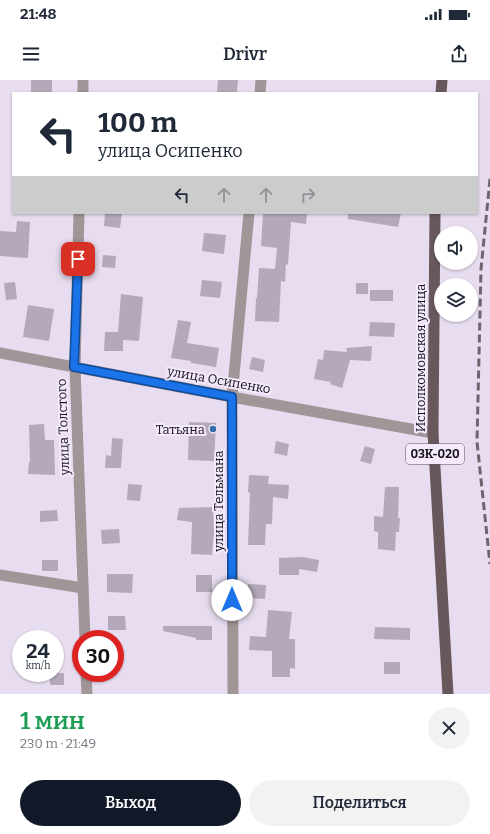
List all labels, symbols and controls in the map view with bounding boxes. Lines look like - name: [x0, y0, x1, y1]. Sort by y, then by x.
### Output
- text: 21:48: [20, 5, 57, 23]
- icon: menu: [20, 43, 42, 65]
- text: Drivr: [223, 43, 267, 65]
- icon: share: [448, 43, 470, 65]
- text: 100 m: [98, 106, 177, 139]
- icon: left: [32, 108, 84, 160]
- text: улица Осипенко: [98, 140, 243, 162]
- icon: left: [171, 184, 193, 206]
- icon: ahead: [213, 184, 235, 206]
- icon: ahead: [255, 184, 277, 206]
- icon: right: [297, 184, 319, 206]
- map controls: [434, 226, 478, 322]
- button: sound: [434, 226, 478, 270]
- pin: [61, 242, 95, 276]
- icon: arrive: [67, 248, 89, 270]
- button: layers: [434, 278, 478, 322]
- street label: Исполкомовская улица: [413, 284, 428, 432]
- street label: улица Осипенко: [165, 363, 272, 396]
- street label: улица Толстого: [54, 378, 72, 477]
- place label: Татьяна: [156, 422, 205, 437]
- marker: Татьяна: [208, 424, 218, 434]
- road number: 03К-020: [406, 444, 464, 464]
- street label: улица Тельмана: [211, 450, 226, 553]
- position arrow: [211, 579, 253, 621]
- speed limit sign: 30: [72, 630, 124, 682]
- text: 24: [26, 639, 50, 663]
- text: km/h: [26, 660, 50, 672]
- text: 1 мин: [20, 707, 85, 735]
- button: close: [428, 707, 470, 749]
- text: 230 m · 21:49: [20, 736, 96, 751]
- button: Выход: [20, 780, 241, 826]
- button: Поделиться: [249, 780, 470, 826]

